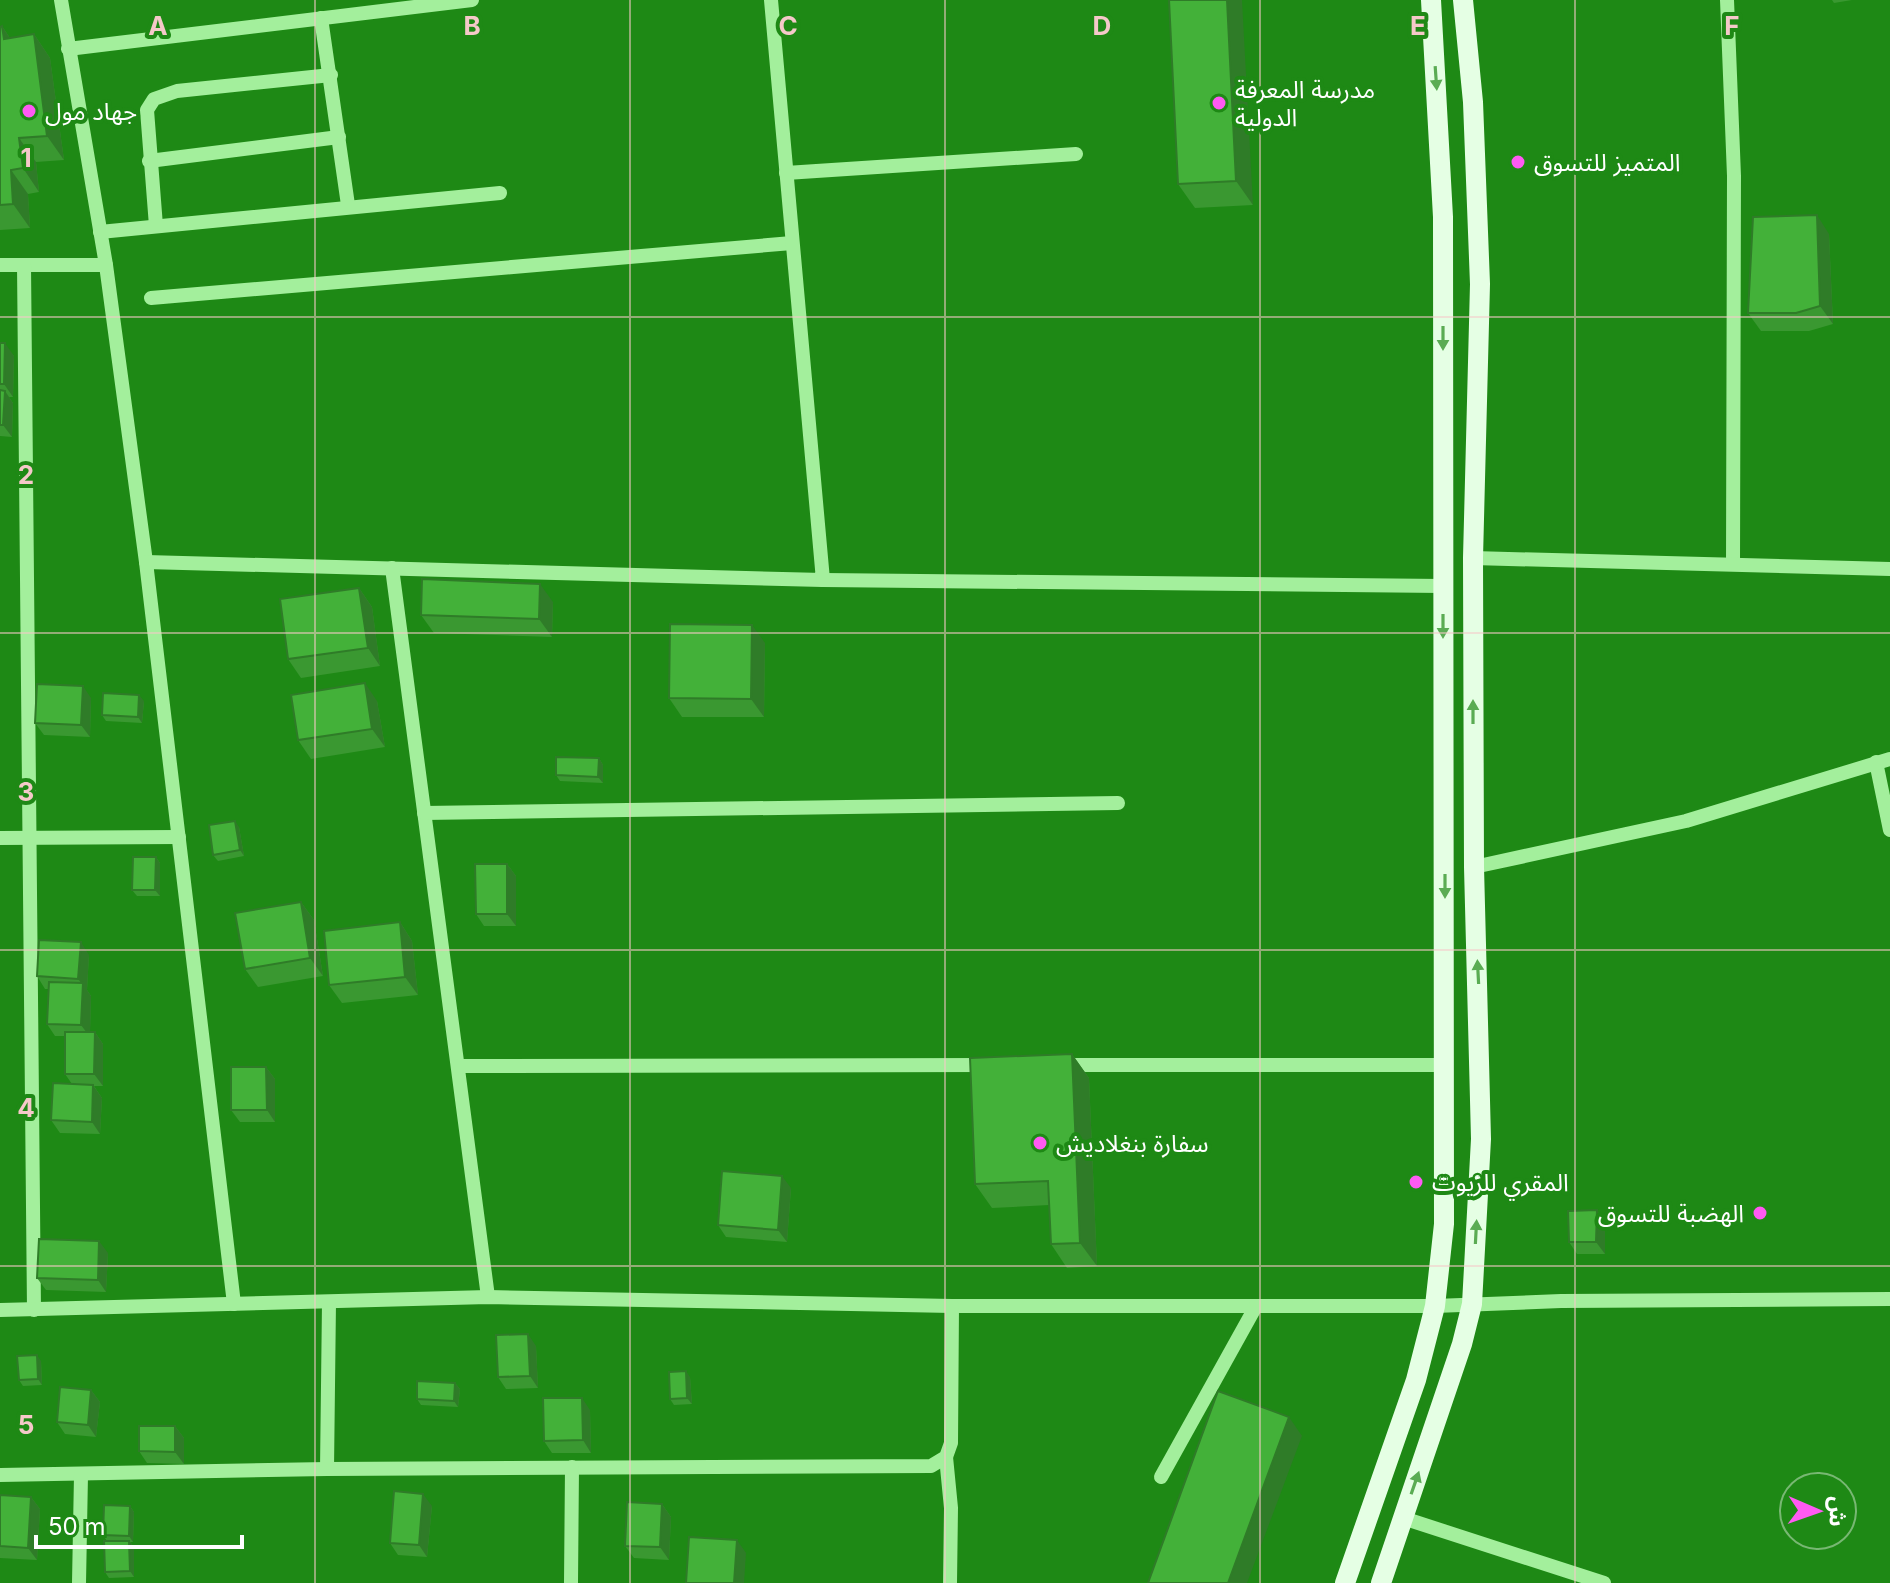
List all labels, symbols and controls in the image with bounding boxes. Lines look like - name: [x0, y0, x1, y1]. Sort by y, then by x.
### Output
- text: A: [148, 10, 168, 41]
- text: B: [463, 10, 481, 41]
- text: C: [778, 10, 798, 41]
- text: D: [1093, 10, 1111, 41]
- text: E: [1410, 10, 1426, 41]
- text: F: [1724, 10, 1740, 41]
- one-way arrow: [1430, 66, 1443, 91]
- place label: مدرسة المعرفة الدولية: [1235, 75, 1375, 132]
- marker: مدرسة المعرفة الدولية: [1210, 94, 1228, 112]
- place label: جهاد مول: [45, 97, 137, 126]
- marker: جهاد مول: [20, 102, 38, 120]
- text: 1: [20, 142, 32, 173]
- place label: المتميز للتسوق: [1534, 148, 1681, 177]
- marker: المتميز للتسوق: [1509, 153, 1527, 171]
- one-way arrow: [1437, 326, 1449, 351]
- text: 2: [18, 459, 34, 490]
- one-way arrow: [1437, 614, 1449, 639]
- one-way arrow: [1467, 699, 1479, 724]
- text: 3: [18, 776, 34, 807]
- one-way arrow: [1439, 874, 1451, 899]
- one-way arrow: [1472, 959, 1485, 984]
- text: 4: [17, 1092, 35, 1123]
- place label: سفارة بنغلاديش: [1056, 1129, 1209, 1158]
- marker: سفارة بنغلاديش: [1031, 1134, 1049, 1152]
- place label: المقري للزيوت: [1432, 1168, 1569, 1201]
- marker: المقري للزيوت: [1407, 1173, 1425, 1191]
- place label: الهضبة للتسوق: [1598, 1199, 1744, 1228]
- marker: الهضبة للتسوق: [1751, 1204, 1769, 1222]
- one-way arrow: [1470, 1219, 1483, 1244]
- text: 5: [18, 1409, 34, 1440]
- one-way arrow: [1410, 1470, 1422, 1494]
- north arrow: [1778, 1471, 1858, 1551]
- text: ش: [1824, 1496, 1852, 1527]
- scale bar: [36, 1499, 242, 1549]
- text: 50 m: [48, 1512, 106, 1541]

